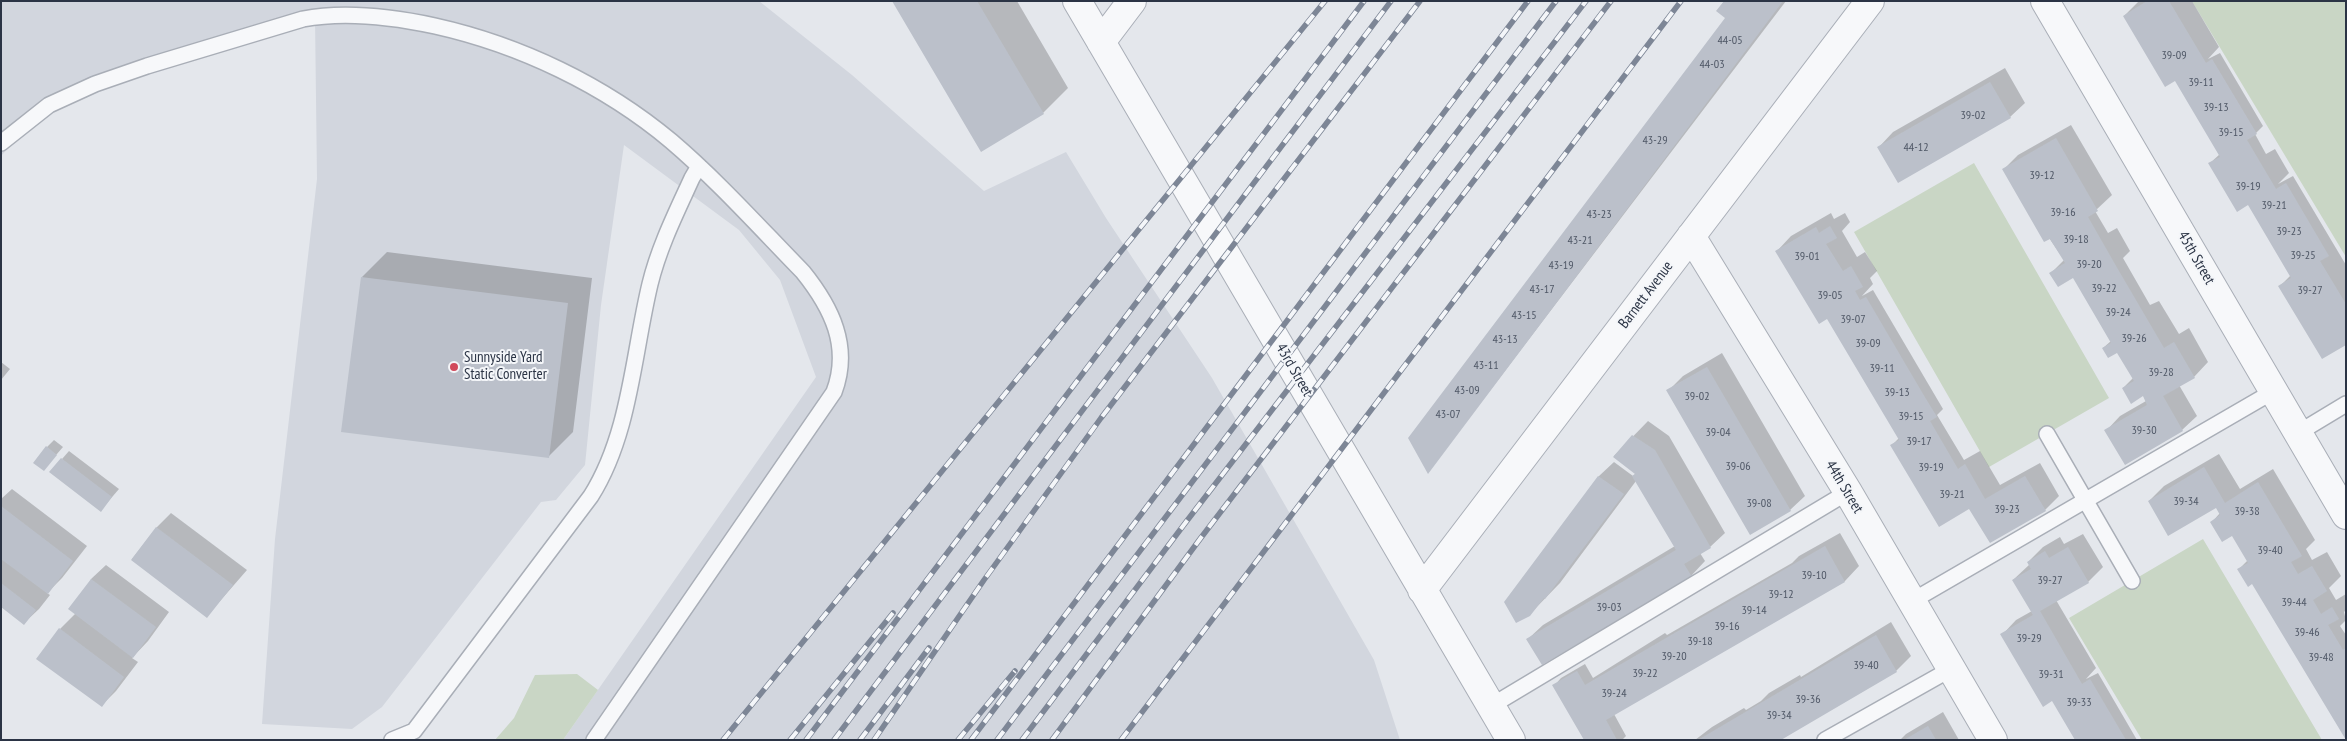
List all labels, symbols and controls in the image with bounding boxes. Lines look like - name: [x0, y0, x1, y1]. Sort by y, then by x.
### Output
- house number: 44-05: [1717, 34, 1743, 48]
- house number: 39-09: [2161, 49, 2187, 63]
- house number: 44-03: [1699, 58, 1725, 72]
- house number: 39-11: [2188, 76, 2214, 90]
- house number: 39-13: [2203, 101, 2229, 115]
- house number: 39-02: [1960, 109, 1986, 123]
- house number: 39-15: [2218, 126, 2244, 140]
- house number: 43-29: [1642, 134, 1668, 148]
- house number: 44-12: [1903, 141, 1929, 155]
- house number: 39-12: [2029, 169, 2055, 183]
- house number: 39-19: [2235, 180, 2261, 194]
- house number: 39-21: [2261, 199, 2287, 213]
- house number: 39-16: [2050, 206, 2076, 220]
- house number: 43-23: [1586, 208, 1612, 222]
- house number: 39-23: [2276, 225, 2302, 239]
- street label: 45th Street: [2174, 228, 2218, 288]
- house number: 39-18: [2063, 233, 2089, 247]
- house number: 43-21: [1567, 234, 1593, 248]
- house number: 39-25: [2290, 249, 2316, 263]
- house number: 39-01: [1794, 250, 1820, 264]
- street label: Barnett Avenue: [1615, 258, 1677, 332]
- house number: 39-20: [2076, 258, 2102, 272]
- house number: 43-19: [1548, 259, 1574, 273]
- house number: 39-22: [2091, 282, 2117, 296]
- house number: 43-17: [1529, 283, 1555, 297]
- house number: 39-27: [2297, 284, 2323, 298]
- house number: 39-05: [1817, 289, 1843, 303]
- house number: 39-24: [2105, 306, 2131, 320]
- house number: 43-15: [1511, 309, 1537, 323]
- house number: 39-07: [1840, 313, 1866, 327]
- house number: 39-26: [2121, 332, 2147, 346]
- house number: 43-13: [1492, 333, 1518, 347]
- house number: 39-09: [1855, 337, 1881, 351]
- street label: 43rd Street: [1272, 340, 1316, 400]
- place label: Sunnyside Yard Static Converter: [464, 349, 547, 384]
- house number: 43-11: [1473, 359, 1499, 373]
- marker: Sunnyside Yard Static Converter: [448, 361, 460, 373]
- house number: 39-11: [1869, 362, 1895, 376]
- house number: 39-28: [2148, 366, 2174, 380]
- house number: 43-09: [1454, 384, 1480, 398]
- house number: 39-13: [1884, 386, 1910, 400]
- house number: 39-02: [1684, 390, 1710, 404]
- house number: 43-07: [1435, 408, 1461, 422]
- house number: 39-15: [1898, 410, 1924, 424]
- house number: 39-30: [2131, 424, 2157, 438]
- house number: 39-04: [1705, 426, 1731, 440]
- house number: 39-17: [1906, 435, 1932, 449]
- street label: 44th Street: [1821, 457, 1867, 517]
- house number: 39-06: [1725, 460, 1751, 474]
- house number: 39-19: [1918, 461, 1944, 475]
- house number: 39-21: [1939, 488, 1965, 502]
- house number: 39-34: [2173, 495, 2199, 509]
- house number: 39-08: [1746, 497, 1772, 511]
- house number: 39-23: [1994, 503, 2020, 517]
- house number: 39-38: [2234, 505, 2260, 519]
- house number: 39-40: [2257, 544, 2283, 558]
- house number: 39-10: [1801, 569, 1827, 583]
- house number: 39-27: [2037, 574, 2063, 588]
- house number: 39-12: [1768, 588, 1794, 602]
- house number: 39-44: [2281, 596, 2307, 610]
- house number: 39-03: [1596, 601, 1622, 615]
- house number: 39-14: [1741, 604, 1767, 618]
- house number: 39-16: [1714, 620, 1740, 634]
- house number: 39-46: [2294, 626, 2320, 640]
- house number: 39-29: [2016, 632, 2042, 646]
- house number: 39-18: [1687, 635, 1713, 649]
- house number: 39-20: [1661, 650, 1687, 664]
- house number: 39-48: [2308, 651, 2334, 665]
- house number: 39-40: [1853, 659, 1879, 673]
- house number: 39-22: [1632, 667, 1658, 681]
- house number: 39-31: [2038, 668, 2064, 682]
- house number: 39-24: [1601, 687, 1627, 701]
- house number: 39-36: [1795, 693, 1821, 707]
- house number: 39-33: [2066, 696, 2092, 710]
- house number: 39-34: [1766, 709, 1792, 723]

